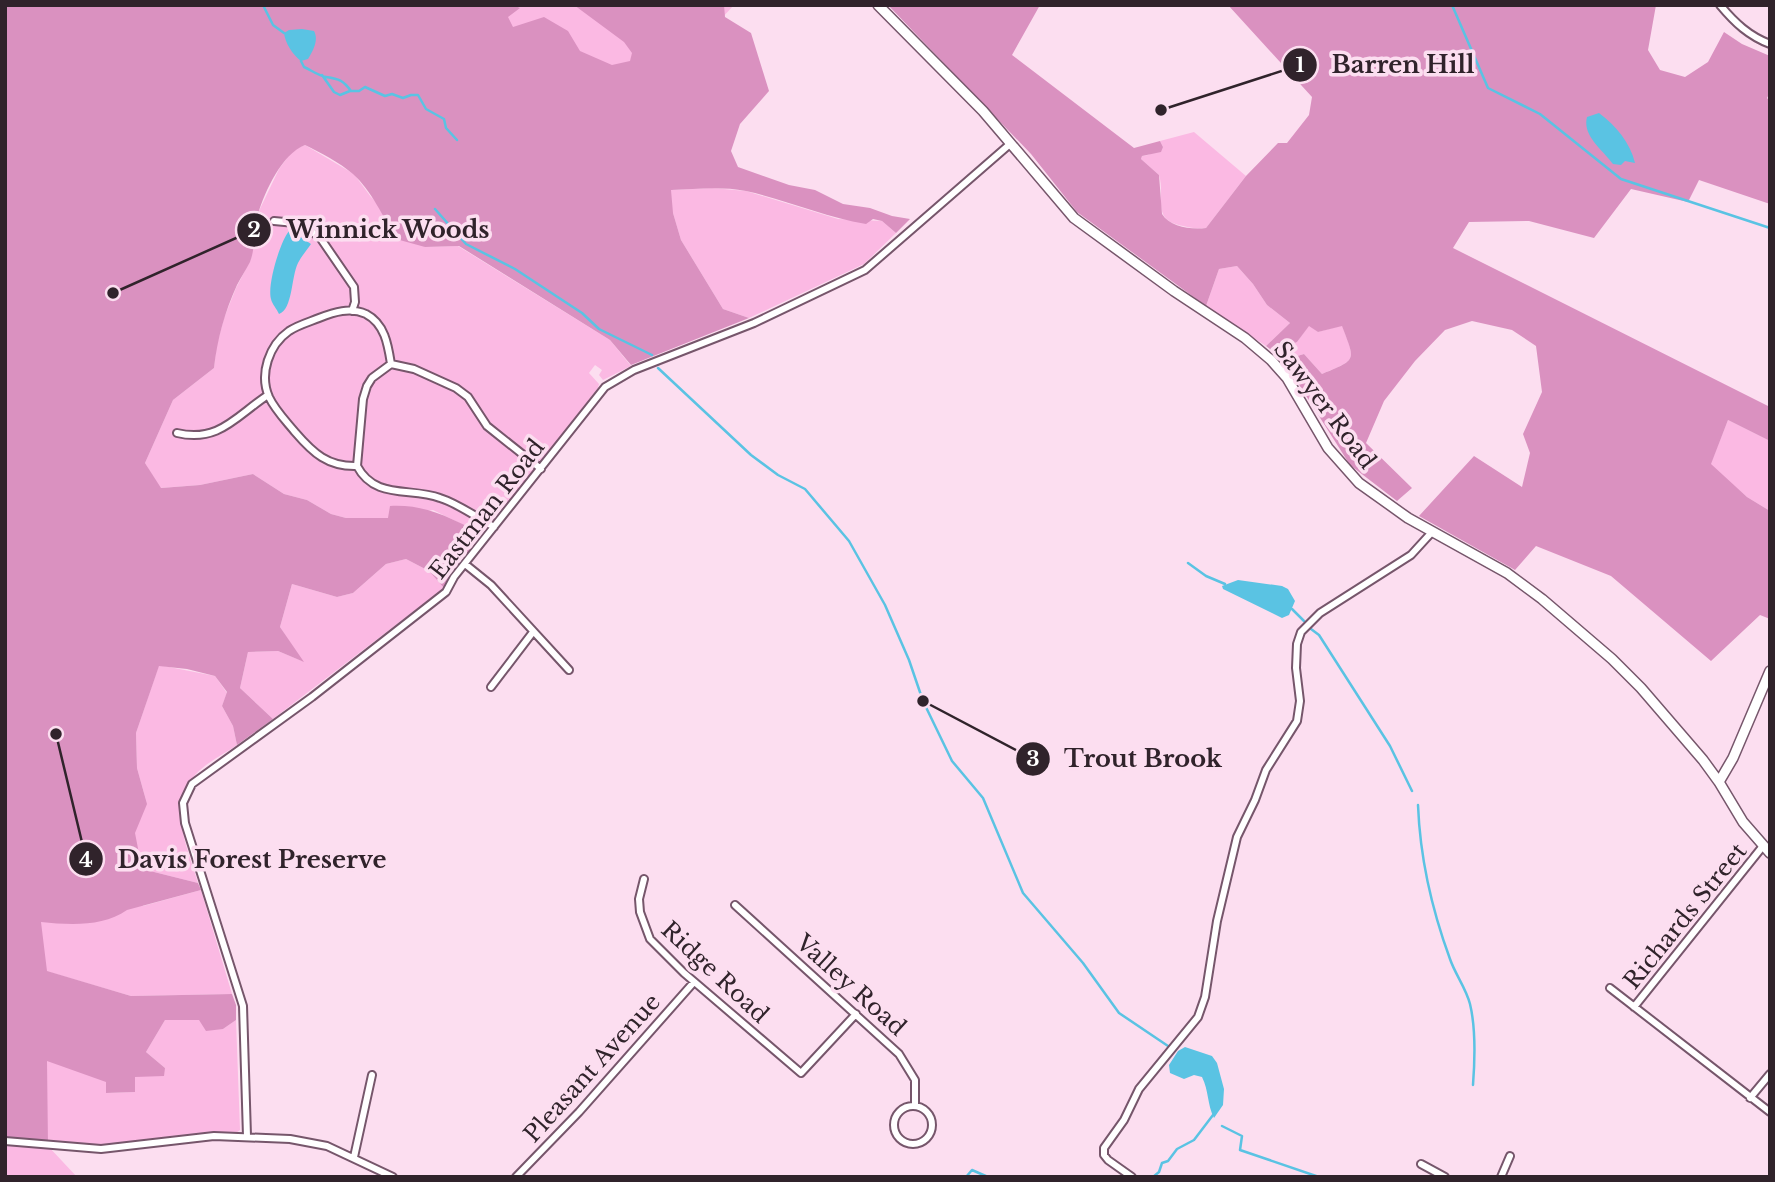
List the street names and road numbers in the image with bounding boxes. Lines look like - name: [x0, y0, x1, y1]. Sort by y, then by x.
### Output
- street label: Sawyer Road: [1268, 336, 1382, 474]
- street label: Eastman Road: [424, 434, 550, 584]
- street label: Richards Street: [1618, 837, 1753, 995]
- street label: Ridge Road: [656, 915, 774, 1029]
- street label: Valley Road: [790, 928, 912, 1042]
- street label: Pleasant Avenue: [518, 988, 666, 1148]

